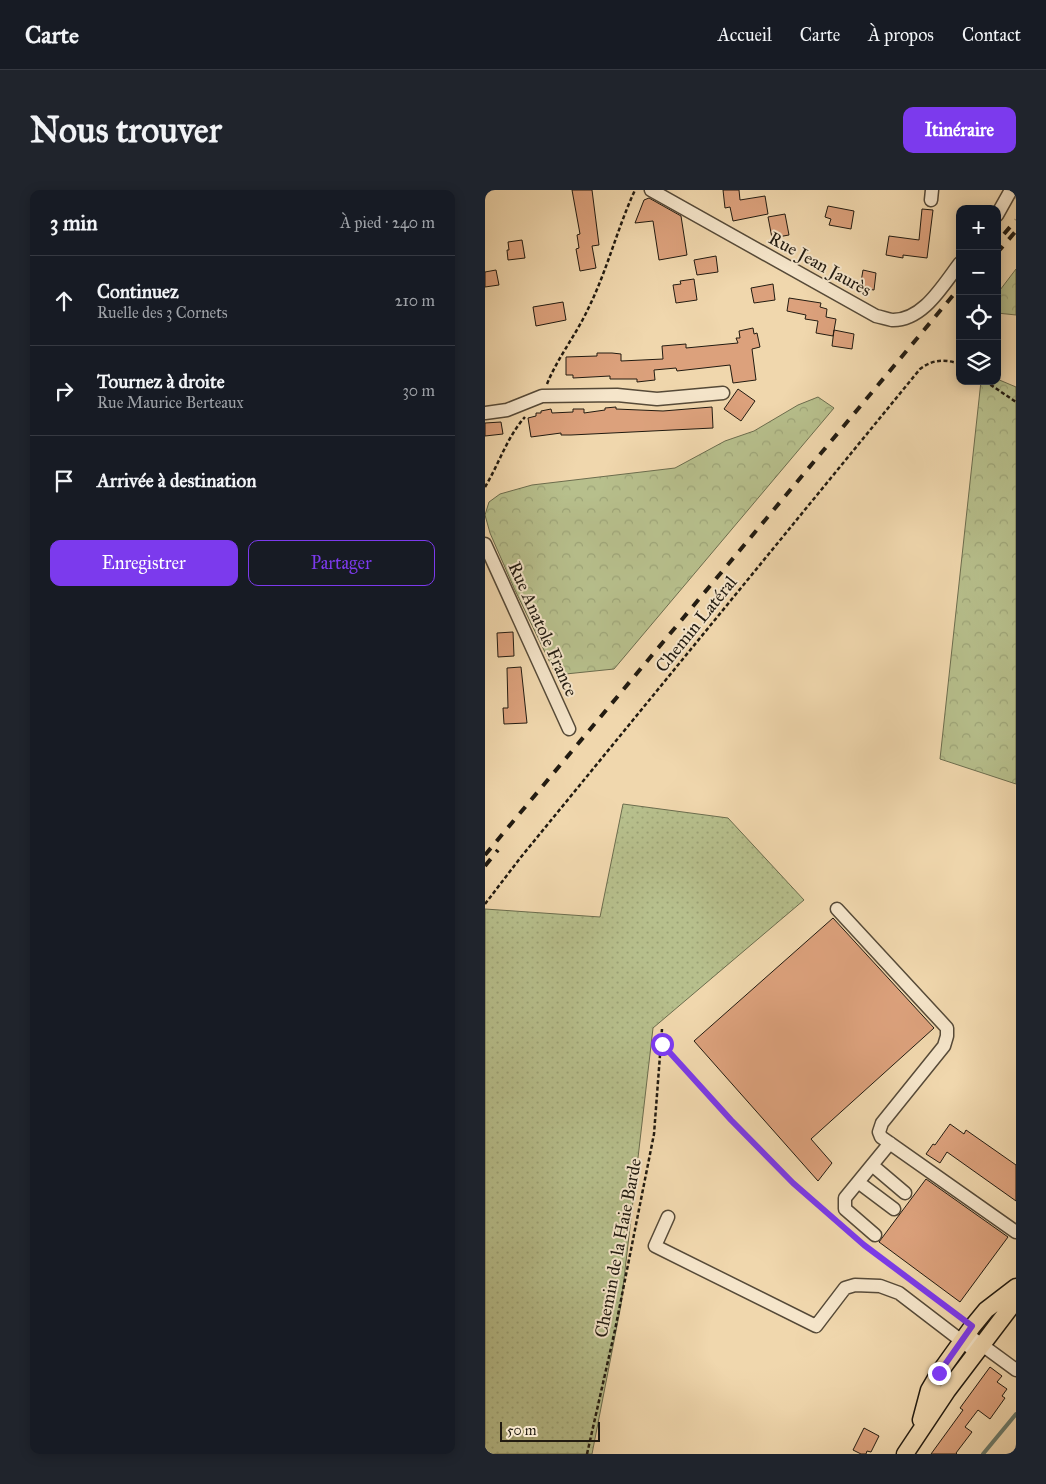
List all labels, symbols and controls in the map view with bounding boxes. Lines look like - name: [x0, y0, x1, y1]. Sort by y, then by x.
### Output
- text: Carte: [25, 20, 79, 50]
- text: Accueil: [718, 24, 772, 46]
- text: Carte: [800, 24, 840, 46]
- text: À propos: [868, 24, 934, 46]
- text: Contact: [962, 24, 1021, 46]
- button: Itinéraire: [903, 107, 1016, 153]
- text: Nous trouver: [30, 109, 222, 152]
- map controls: [956, 205, 1001, 385]
- button: +: [956, 205, 1001, 250]
- text: 3 min: [50, 210, 98, 236]
- text: À pied · 240 m: [340, 213, 435, 232]
- street label: Rue Jean Jaurès: [764, 227, 875, 302]
- button: −: [956, 250, 1001, 295]
- text: Continuez: [97, 280, 179, 303]
- icon: ahead: [50, 287, 78, 315]
- text: 210 m: [395, 291, 435, 310]
- button: locate: [956, 295, 1001, 340]
- text: Ruelle des 3 Cornets: [97, 303, 228, 322]
- button: layers: [956, 340, 1001, 385]
- text: Tournez à droite: [97, 370, 225, 393]
- icon: right: [50, 377, 78, 405]
- text: 30 m: [402, 381, 435, 400]
- text: Rue Maurice Berteaux: [97, 393, 244, 412]
- icon: arrive: [50, 467, 78, 495]
- text: Arrivée à destination: [97, 469, 256, 492]
- button: Enregistrer: [50, 540, 238, 586]
- button: Partager: [248, 540, 435, 586]
- street label: Rue Anatole France: [503, 558, 583, 700]
- street label: Chemin Latéral: [651, 571, 742, 677]
- route start: [651, 1033, 674, 1056]
- street label: Chemin de la Haie Barde: [590, 1156, 646, 1340]
- route end: [928, 1362, 951, 1385]
- scale bar: [500, 1419, 600, 1442]
- text: 50 m: [507, 1422, 536, 1439]

